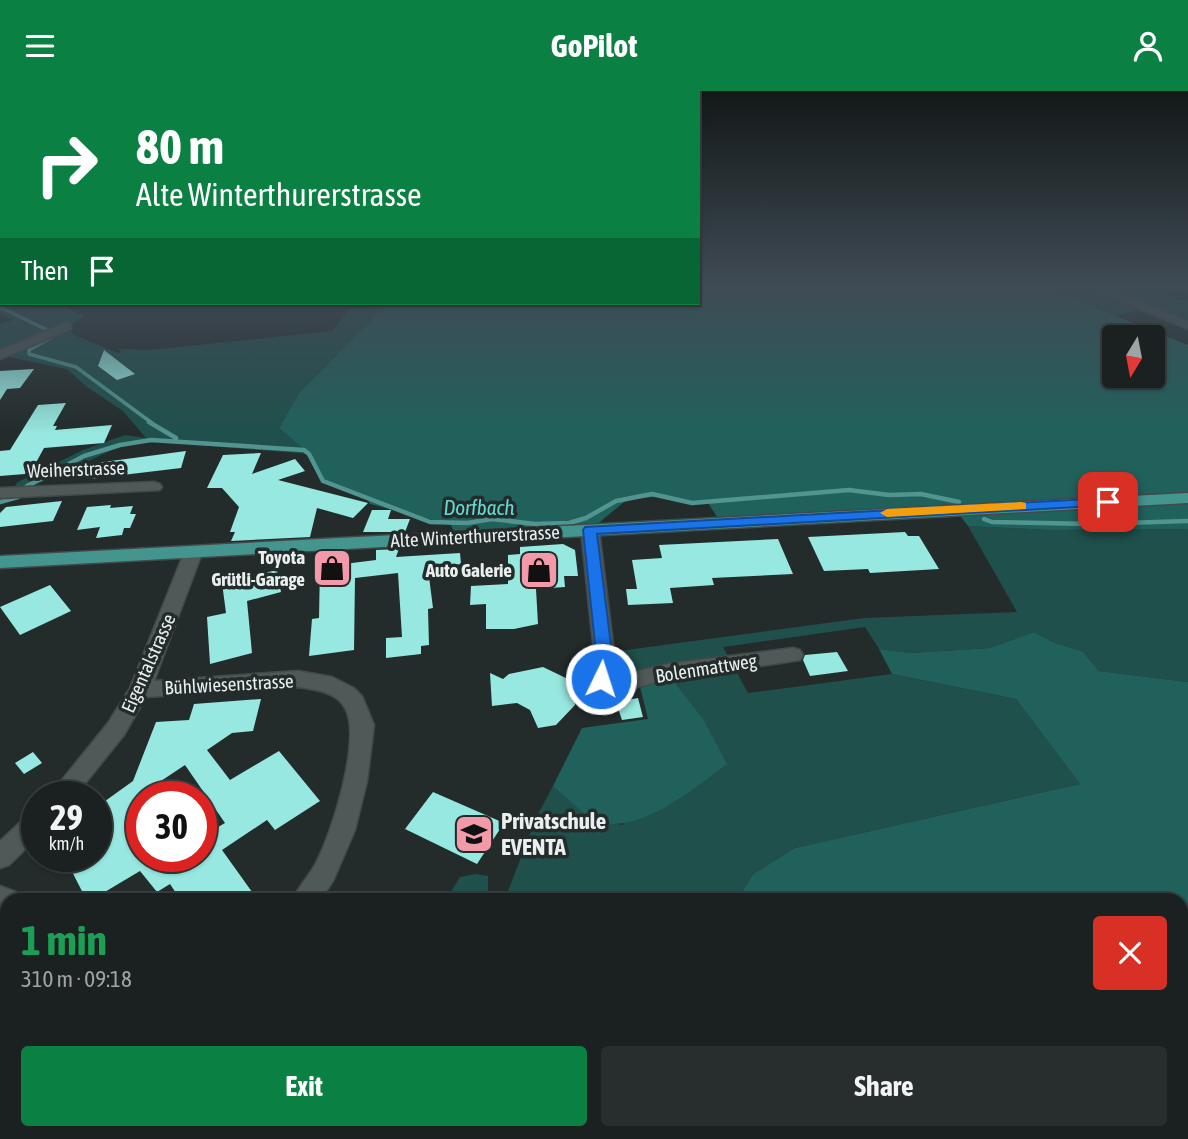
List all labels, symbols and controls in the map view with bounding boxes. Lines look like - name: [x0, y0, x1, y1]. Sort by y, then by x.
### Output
- icon: menu: [21, 27, 59, 65]
- text: GoPilot: [550, 27, 638, 64]
- icon: person: [1129, 27, 1167, 65]
- text: 80 m: [136, 118, 224, 174]
- icon: right: [21, 119, 112, 210]
- text: Alte Winterthurerstrasse: [136, 176, 422, 213]
- icon: arrive: [83, 252, 121, 290]
- text: Then: [21, 256, 69, 286]
- north arrow: [1102, 325, 1166, 389]
- map controls: [1102, 325, 1165, 388]
- street label: Weiherstrasse: [27, 456, 125, 482]
- pin: [1078, 472, 1138, 532]
- icon: arrive: [1089, 483, 1127, 521]
- water label: Dorfbach: [443, 495, 515, 519]
- street label: Alte Winterthurerstrasse: [390, 521, 560, 551]
- place label: Toyota Grütli-Garage: [211, 546, 305, 590]
- shop icon: Toyota Grütli-Garage: [311, 547, 353, 589]
- shop icon: Auto Galerie: [518, 549, 560, 591]
- place label: Auto Galerie: [425, 559, 512, 581]
- street label: Eigentalstrasse: [116, 610, 180, 716]
- position arrow: [564, 642, 638, 716]
- street label: Bolenmattweg: [654, 649, 759, 687]
- street label: Bühlwiesenstrasse: [164, 670, 294, 698]
- speed limit sign: 30: [126, 781, 217, 872]
- text: 29: [50, 797, 83, 837]
- place label: Privatschule EVENTA: [501, 808, 606, 860]
- school or university icon: Privatschule EVENTA: [453, 813, 495, 855]
- text: km/h: [49, 833, 84, 854]
- text: 1 min: [21, 916, 107, 964]
- button: close: [1093, 916, 1167, 990]
- text: 310 m · 09:18: [21, 966, 132, 992]
- button: Exit: [21, 1046, 587, 1126]
- button: Share: [601, 1046, 1167, 1126]

